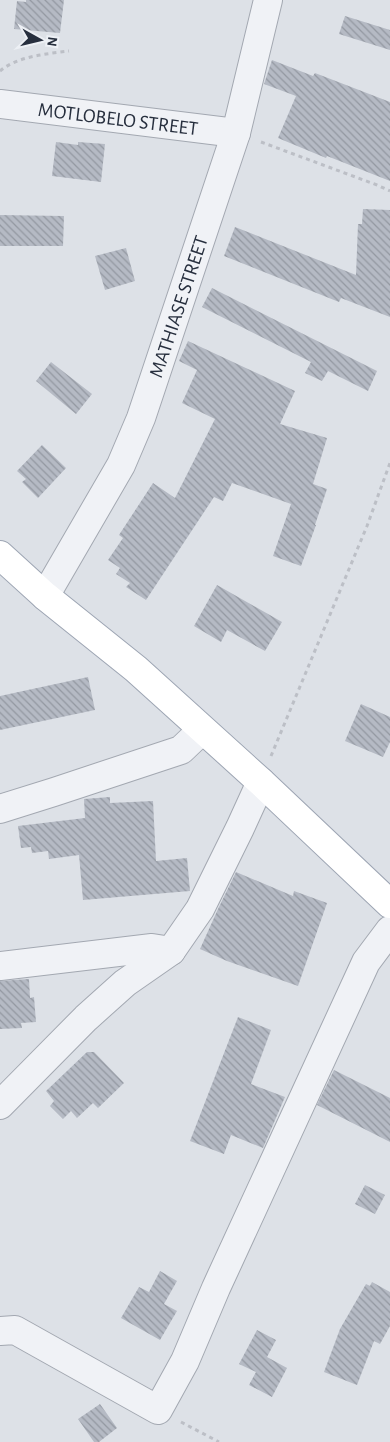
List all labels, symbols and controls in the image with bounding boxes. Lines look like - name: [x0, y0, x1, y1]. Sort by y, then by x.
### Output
- north arrow: [15, 15, 65, 65]
- text: N: [44, 36, 59, 47]
- street label: MOTLOBELO STREET: [37, 100, 199, 139]
- street label: MATHIASE STREET: [146, 233, 212, 380]

